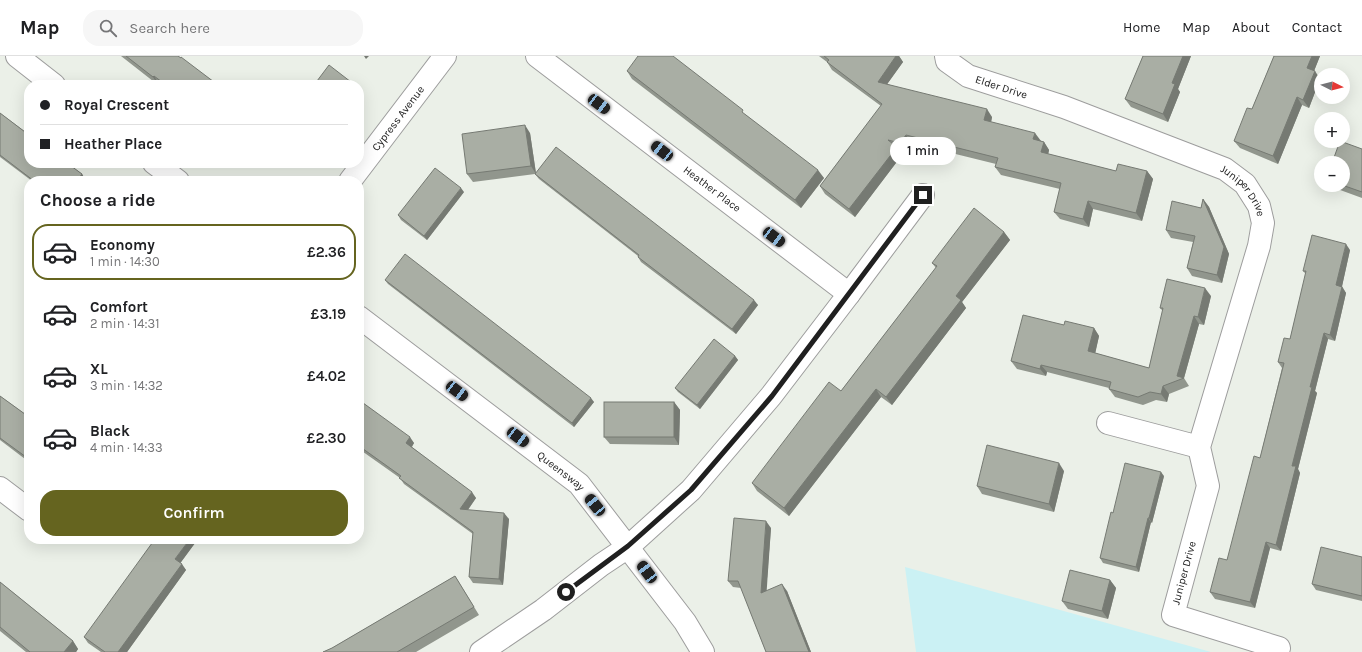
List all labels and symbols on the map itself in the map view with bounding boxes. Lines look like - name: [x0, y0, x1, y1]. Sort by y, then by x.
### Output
- north arrow: [1314, 68, 1350, 104]
- street label: Elder Drive: [974, 72, 1029, 101]
- street label: Cypress Avenue: [369, 83, 427, 153]
- car: [586, 92, 612, 116]
- callout: 1 min: [890, 137, 956, 165]
- car: [649, 139, 675, 163]
- street label: Juniper Drive: [1219, 161, 1268, 218]
- street label: Heather Place: [681, 163, 744, 215]
- route end: [914, 186, 932, 204]
- car: [761, 225, 787, 249]
- car: [444, 379, 470, 403]
- car: [505, 425, 531, 449]
- street label: Queensway: [535, 448, 588, 493]
- car: [583, 492, 607, 518]
- street label: Juniper Drive: [1169, 539, 1199, 606]
- car: [635, 559, 659, 585]
- route start: [557, 583, 575, 601]

